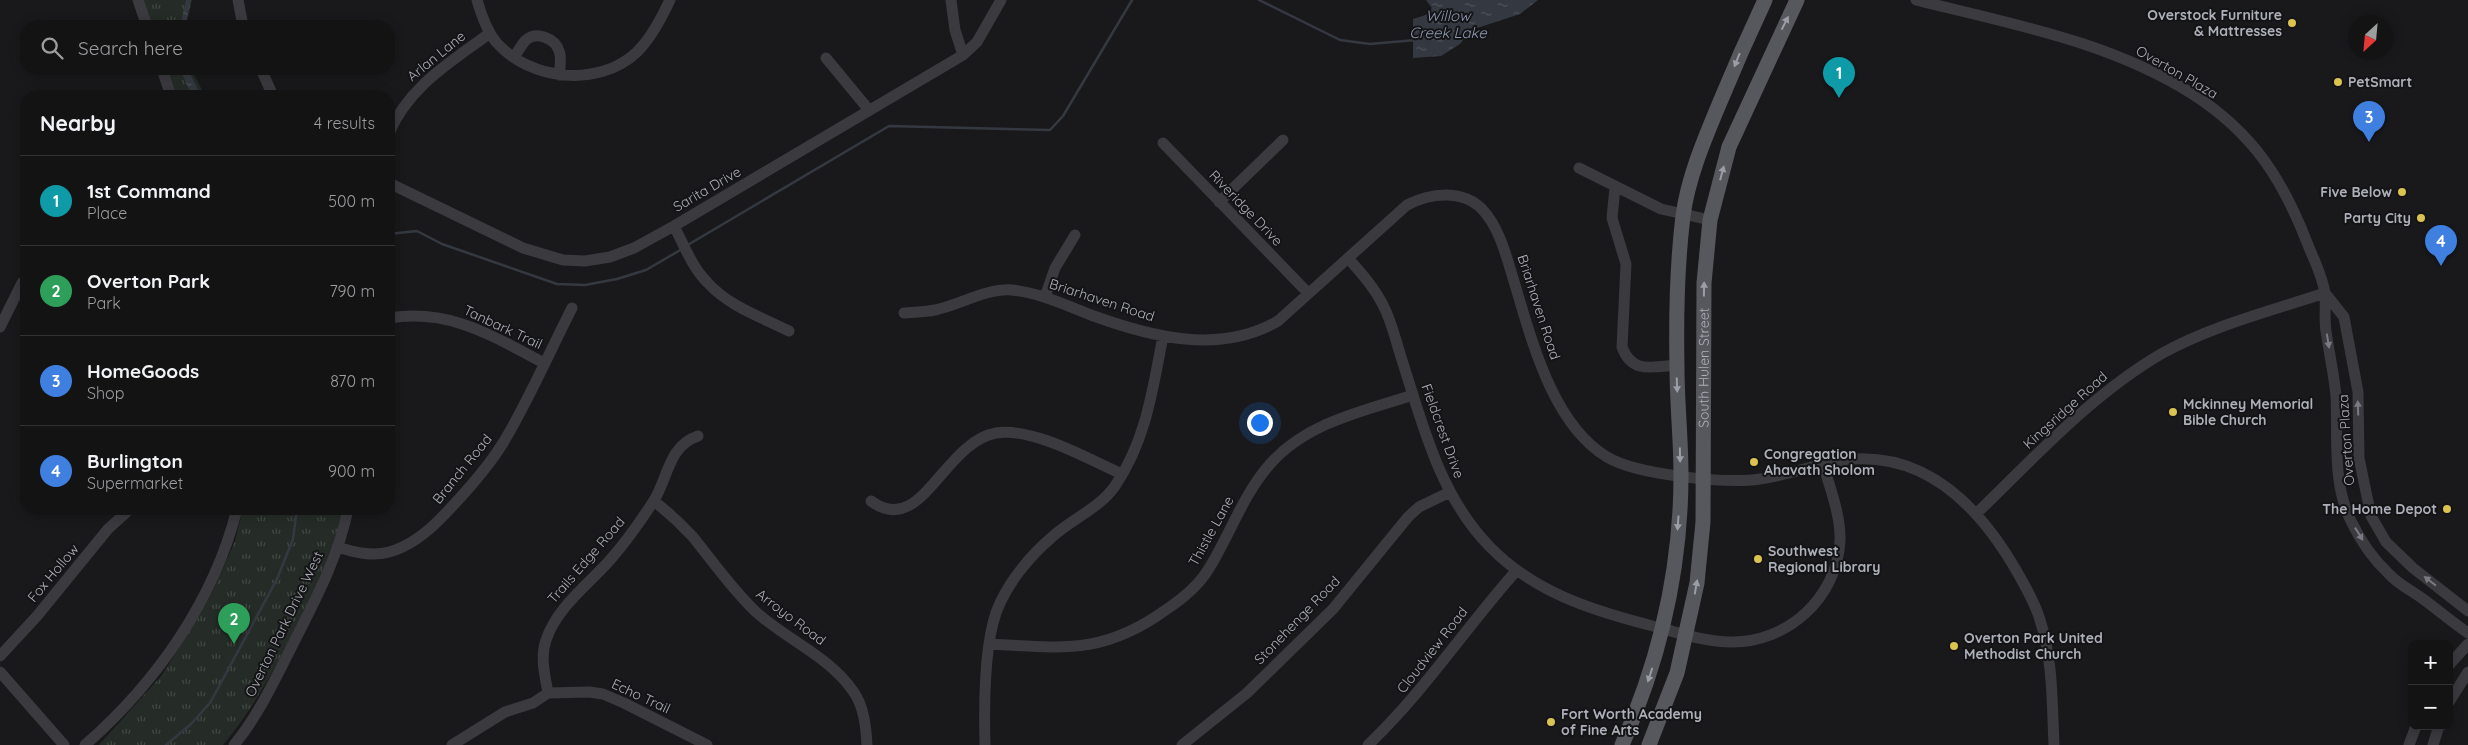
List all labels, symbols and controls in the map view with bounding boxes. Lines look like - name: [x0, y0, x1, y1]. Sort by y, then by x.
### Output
- water label: Willow Creek Lake: [1409, 6, 1487, 42]
- place label: Overstock Furniture & Mattresses: [2147, 6, 2282, 40]
- north arrow: [2348, 15, 2393, 60]
- one-way arrow: [1781, 16, 1789, 31]
- marker: Overstock Furniture & Mattresses: [2286, 17, 2298, 29]
- search box: [20, 20, 395, 75]
- street label: Arlan Lane: [403, 27, 469, 85]
- icon: search: [38, 34, 66, 62]
- text: Search here: [78, 36, 183, 60]
- street label: Overton Plaza: [2133, 41, 2221, 103]
- one-way arrow: [1733, 53, 1741, 67]
- pin: 1: [1823, 57, 1855, 98]
- place label: PetSmart: [2348, 73, 2412, 91]
- marker: PetSmart: [2332, 76, 2344, 88]
- pin: 3: [2353, 101, 2385, 142]
- text: Nearby: [40, 110, 116, 136]
- text: 4 results: [314, 113, 375, 133]
- street label: Sarita Drive: [670, 162, 744, 216]
- one-way arrow: [1718, 165, 1726, 181]
- street label: Riveridge Drive: [1205, 166, 1287, 250]
- text: 1st Command: [87, 179, 211, 203]
- place label: Five Below: [2320, 183, 2392, 201]
- marker: Five Below: [2396, 186, 2408, 198]
- text: 1: [53, 191, 59, 211]
- text: 500 m: [328, 191, 375, 211]
- text: Place: [87, 203, 127, 223]
- place label: Party City: [2344, 209, 2411, 227]
- marker: Party City: [2415, 212, 2427, 224]
- pin: 4: [2425, 225, 2457, 266]
- street label: Briarhaven Road: [1514, 252, 1564, 362]
- text: Overton Park: [87, 269, 210, 293]
- street label: Briarhaven Road: [1047, 275, 1157, 325]
- one-way arrow: [1700, 280, 1708, 296]
- text: 2: [51, 281, 61, 301]
- text: 790 m: [329, 281, 375, 301]
- text: Park: [87, 293, 121, 313]
- street label: Tanbark Trail: [461, 301, 545, 353]
- street label: South Hulen Street: [1694, 307, 1713, 428]
- one-way arrow: [2324, 333, 2332, 349]
- text: HomeGoods: [87, 359, 199, 383]
- street label: Kingsridge Road: [2019, 367, 2111, 453]
- text: 3: [52, 371, 60, 391]
- text: 870 m: [330, 371, 375, 391]
- one-way arrow: [1674, 378, 1682, 394]
- street label: Fieldcrest Drive: [1418, 381, 1468, 481]
- text: Shop: [87, 383, 124, 403]
- street label: Overton Plaza: [2334, 394, 2358, 486]
- place label: Mckinney Memorial Bible Church: [2183, 395, 2313, 429]
- one-way arrow: [2354, 400, 2362, 416]
- marker: Mckinney Memorial Bible Church: [2167, 406, 2179, 418]
- your location: [1247, 410, 1273, 436]
- street label: Branch Road: [428, 430, 496, 508]
- place label: Congregation Ahavath Sholom: [1764, 445, 1875, 479]
- one-way arrow: [1677, 448, 1685, 464]
- text: Burlington: [87, 449, 183, 473]
- marker: Congregation Ahavath Sholom: [1748, 456, 1760, 468]
- text: 4: [51, 461, 61, 481]
- text: 900 m: [328, 461, 375, 481]
- text: Supermarket: [87, 473, 183, 493]
- street label: Thistle Lane: [1184, 493, 1238, 569]
- place label: The Home Depot: [2322, 500, 2437, 518]
- marker: The Home Depot: [2441, 503, 2453, 515]
- street label: Trails Edge Road: [543, 513, 629, 607]
- one-way arrow: [1674, 516, 1682, 532]
- one-way arrow: [2354, 527, 2363, 540]
- street label: Fox Hollow: [23, 540, 83, 606]
- place label: Southwest Regional Library: [1768, 542, 1881, 576]
- street label: Overton Park Drive West: [241, 548, 327, 700]
- marker: Southwest Regional Library: [1752, 553, 1764, 565]
- street label: Stonehenge Road: [1250, 572, 1344, 668]
- one-way arrow: [2423, 575, 2436, 586]
- one-way arrow: [1693, 578, 1701, 594]
- street label: Arroyo Road: [752, 585, 830, 649]
- pin: 2: [218, 603, 250, 644]
- street label: Cloudview Road: [1393, 603, 1471, 697]
- place label: Overton Park United Methodist Church: [1964, 629, 2103, 663]
- marker: Overton Park United Methodist Church: [1948, 640, 1960, 652]
- map controls: [2408, 640, 2453, 730]
- button: +: [2408, 640, 2453, 685]
- one-way arrow: [1646, 668, 1653, 683]
- street label: Echo Trail: [609, 675, 673, 717]
- button: −: [2408, 685, 2453, 730]
- place label: Fort Worth Academy of Fine Arts: [1561, 705, 1702, 739]
- marker: Fort Worth Academy of Fine Arts: [1545, 716, 1557, 728]

